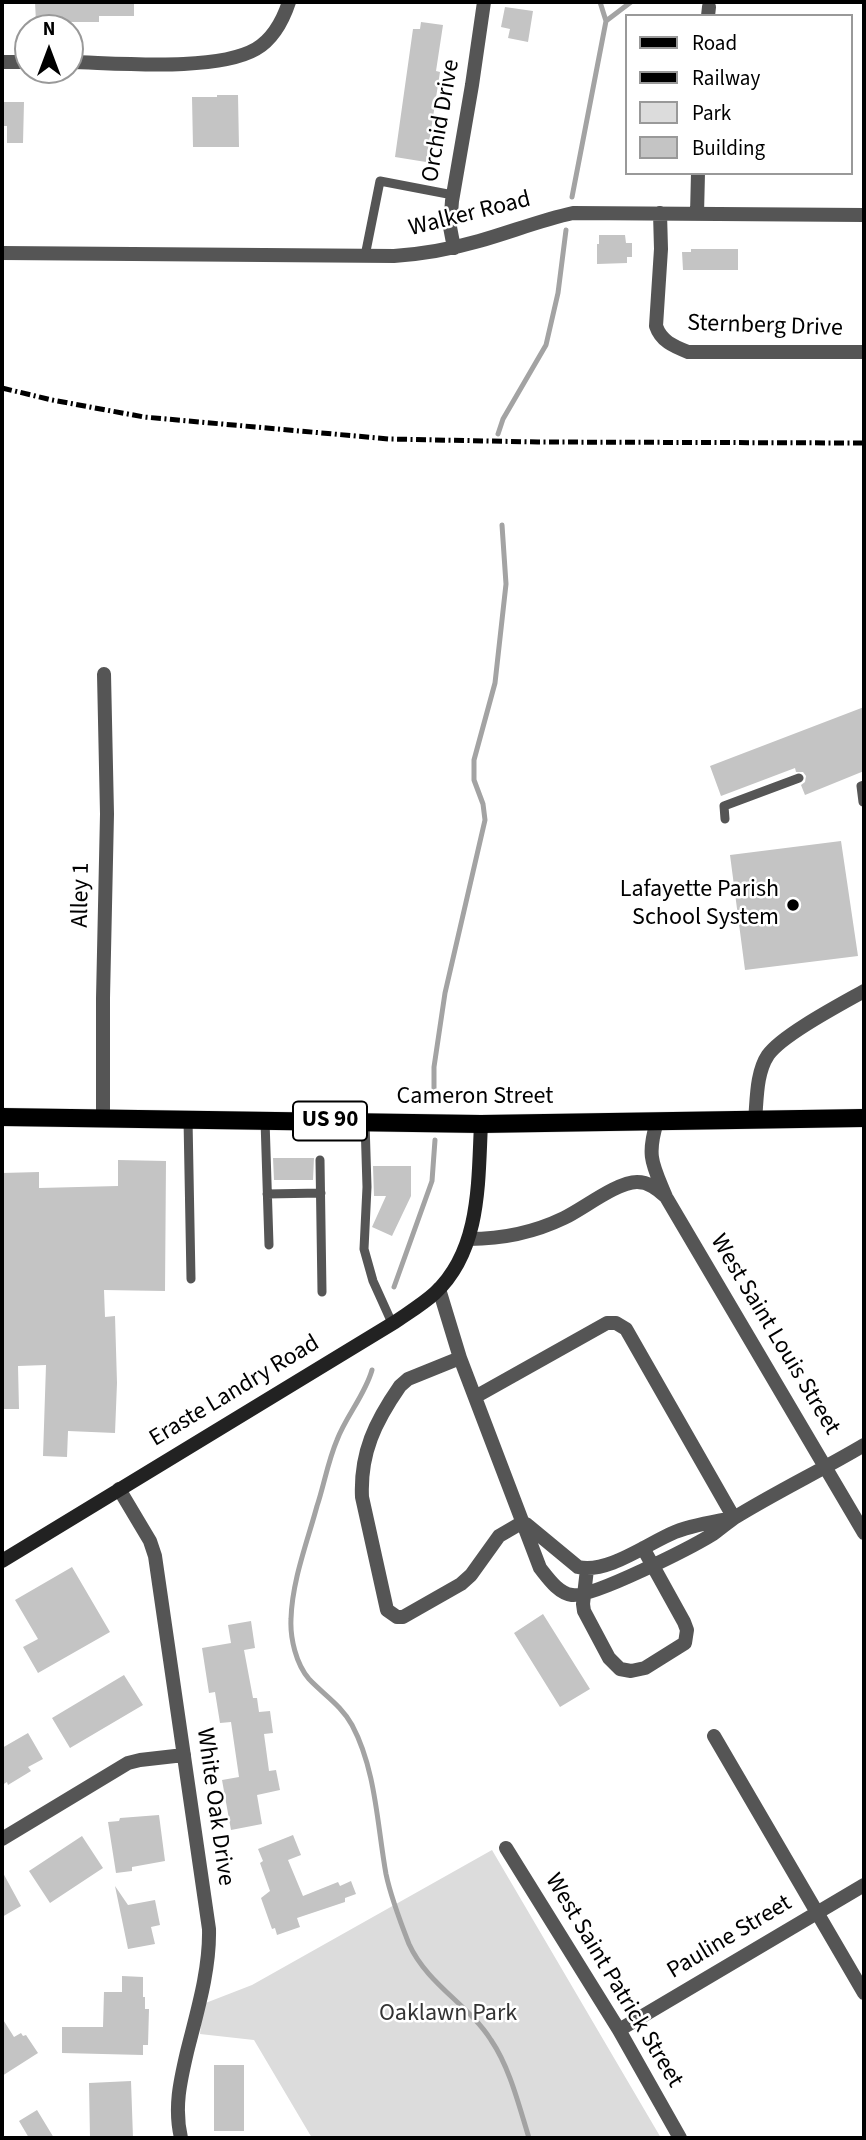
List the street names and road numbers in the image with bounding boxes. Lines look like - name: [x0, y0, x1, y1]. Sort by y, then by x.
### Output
- street label: Orchid Drive: [417, 57, 467, 185]
- street label: Walker Road: [406, 186, 534, 244]
- street label: Sternberg Drive: [687, 310, 843, 344]
- street label: Alley 1: [67, 862, 97, 928]
- street label: Cameron Street: [397, 1084, 553, 1112]
- road number: US 90: [293, 1102, 367, 1140]
- street label: West Saint Louis Street: [703, 1230, 845, 1440]
- street label: Eraste Landry Road: [145, 1330, 325, 1454]
- street label: White Oak Drive: [189, 1726, 239, 1888]
- street label: West Saint Patrick Street: [538, 1869, 688, 2093]
- street label: Pauline Street: [663, 1890, 797, 1986]

